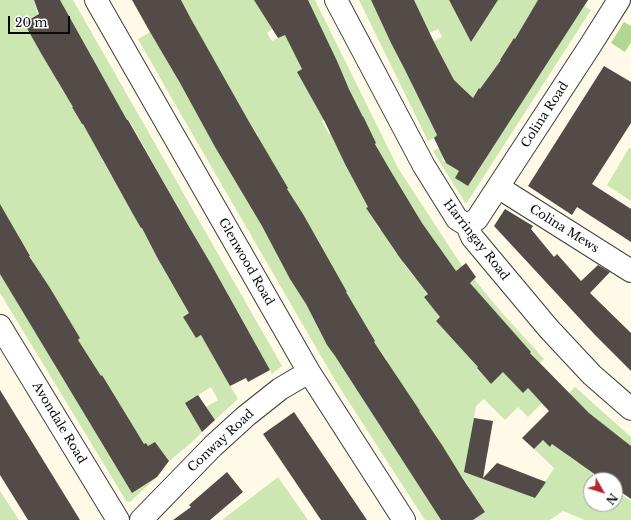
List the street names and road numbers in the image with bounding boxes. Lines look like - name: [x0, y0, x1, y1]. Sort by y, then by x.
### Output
- street label: Colina Road: [518, 79, 572, 151]
- street label: Harringay Road: [440, 197, 512, 283]
- street label: Colina Mews: [527, 202, 601, 256]
- street label: Glenwood Road: [215, 216, 277, 308]
- street label: Avondale Road: [29, 380, 89, 466]
- street label: Conway Road: [185, 407, 257, 475]

